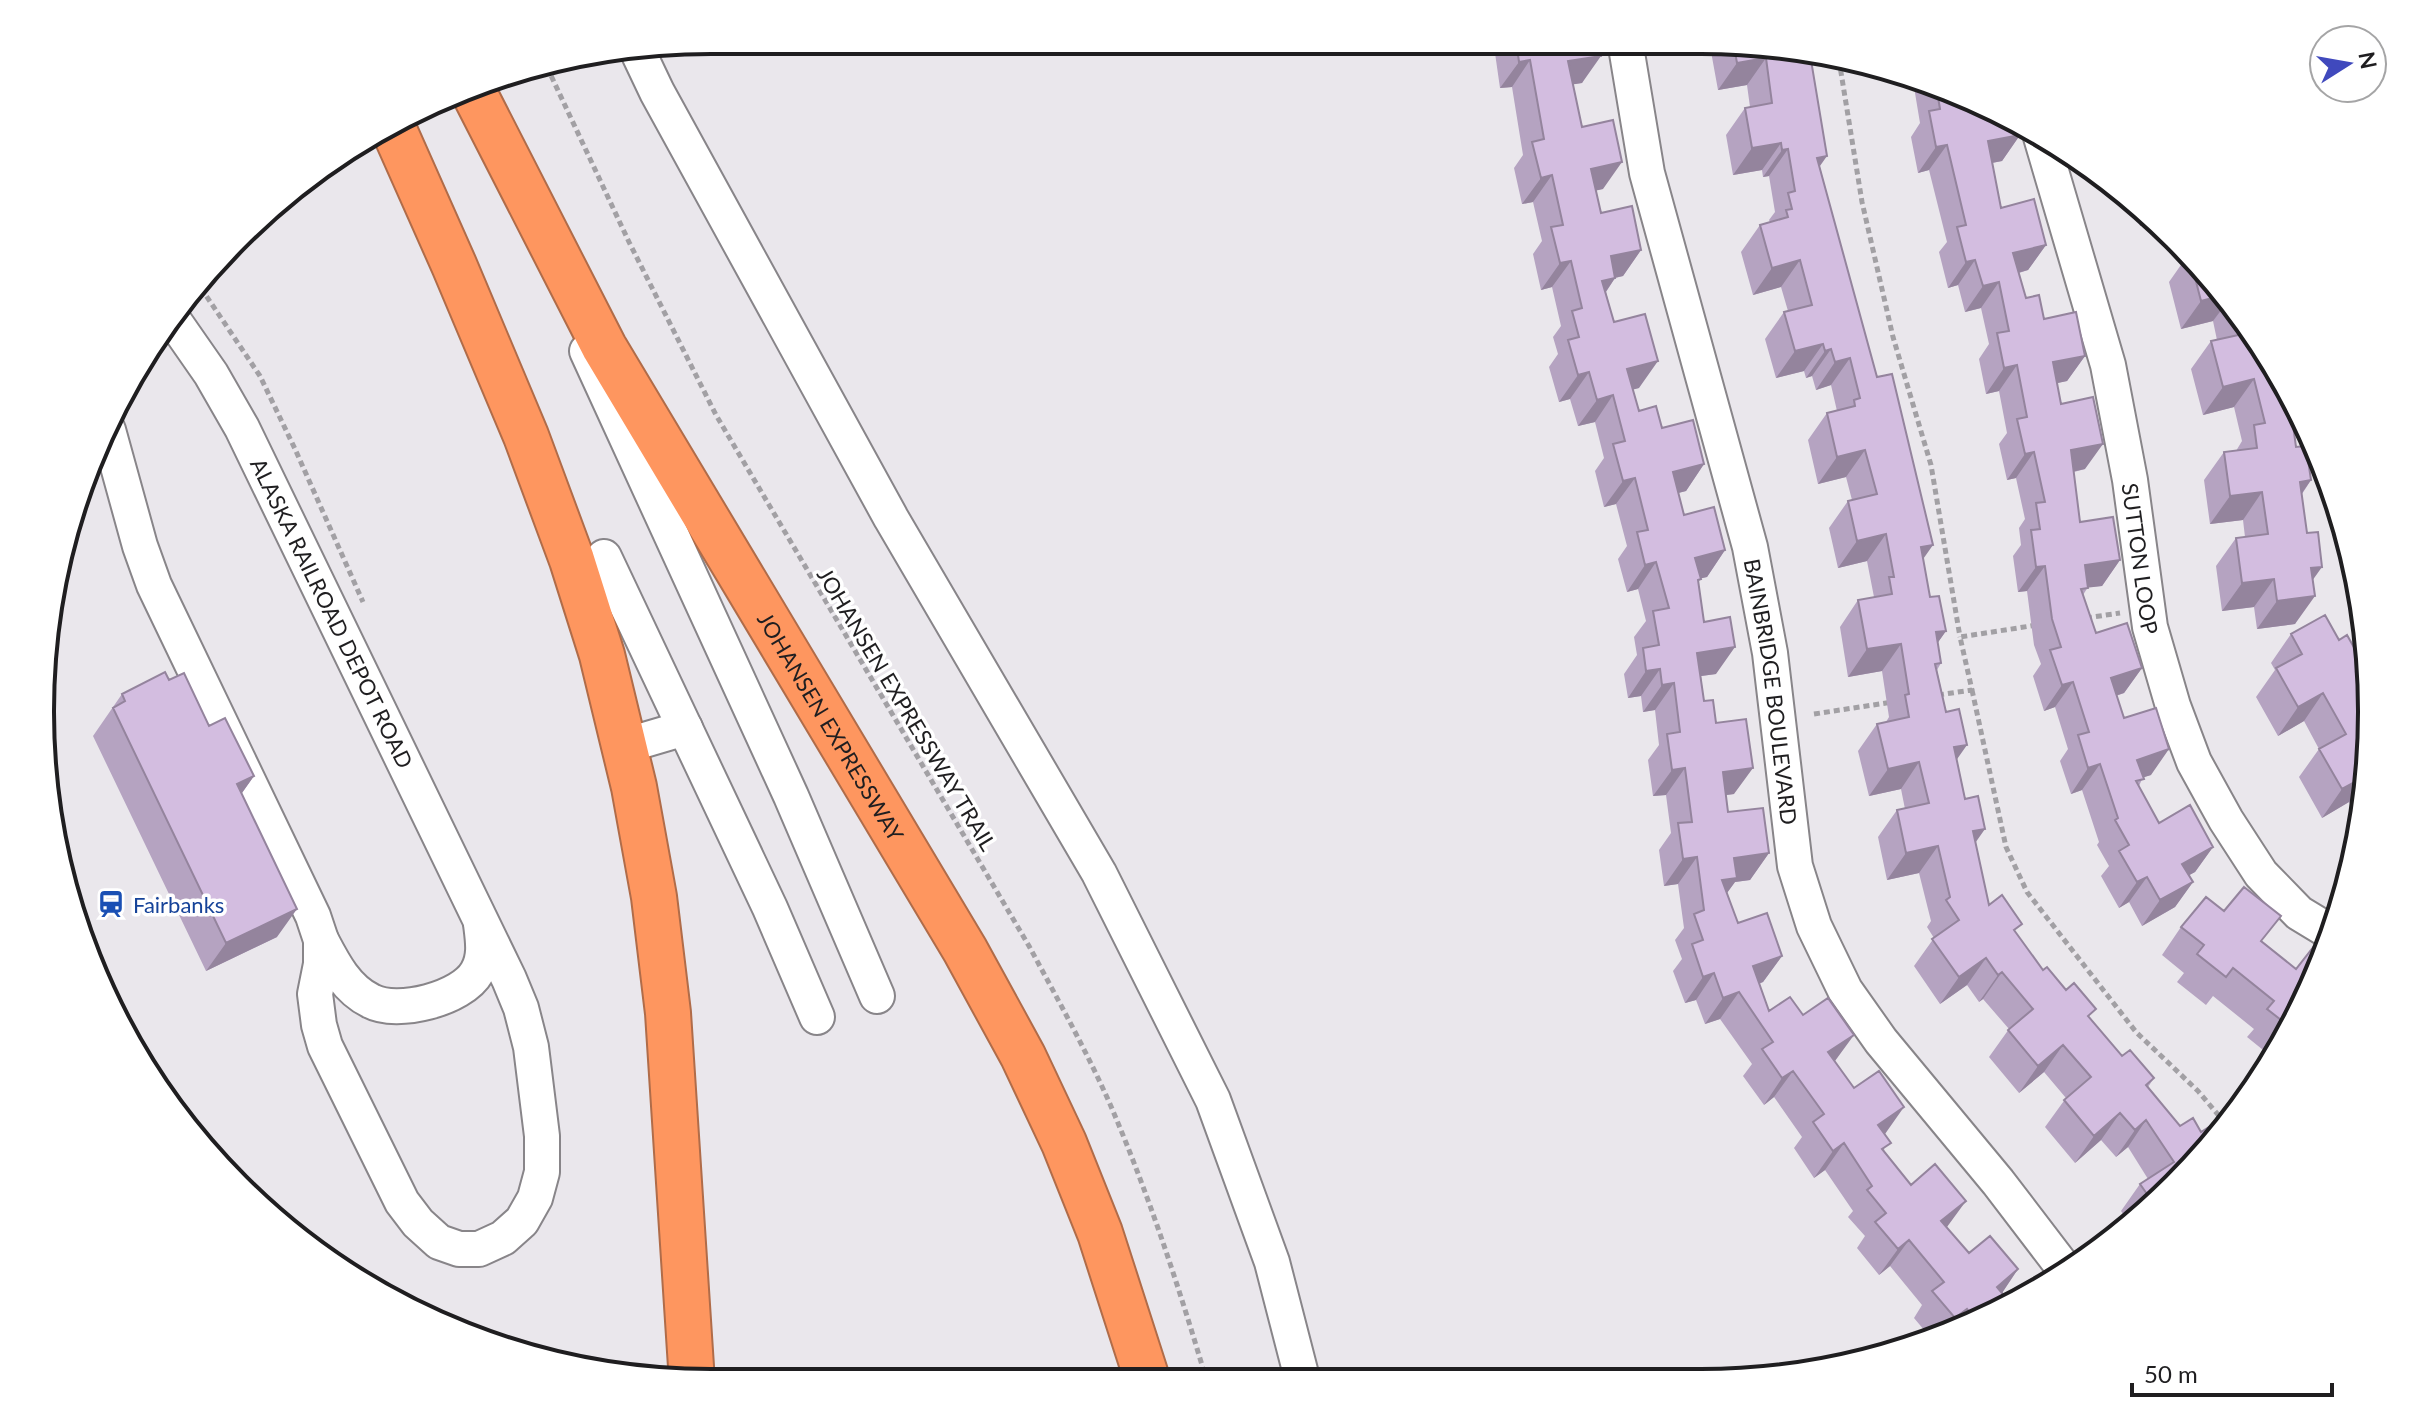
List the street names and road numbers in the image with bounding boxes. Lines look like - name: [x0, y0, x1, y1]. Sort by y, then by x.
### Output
- street label: ALASKA RAILROAD DEPOT ROAD: [245, 454, 419, 772]
- street label: SUTTON LOOP: [2117, 481, 2165, 638]
- street label: BAINBRIDGE BOULEVARD: [1739, 556, 1804, 826]
- street label: JOHANSEN EXPRESSWAY TRAIL: [812, 562, 1002, 856]
- street label: JOHANSEN EXPRESSWAY: [751, 607, 909, 845]

